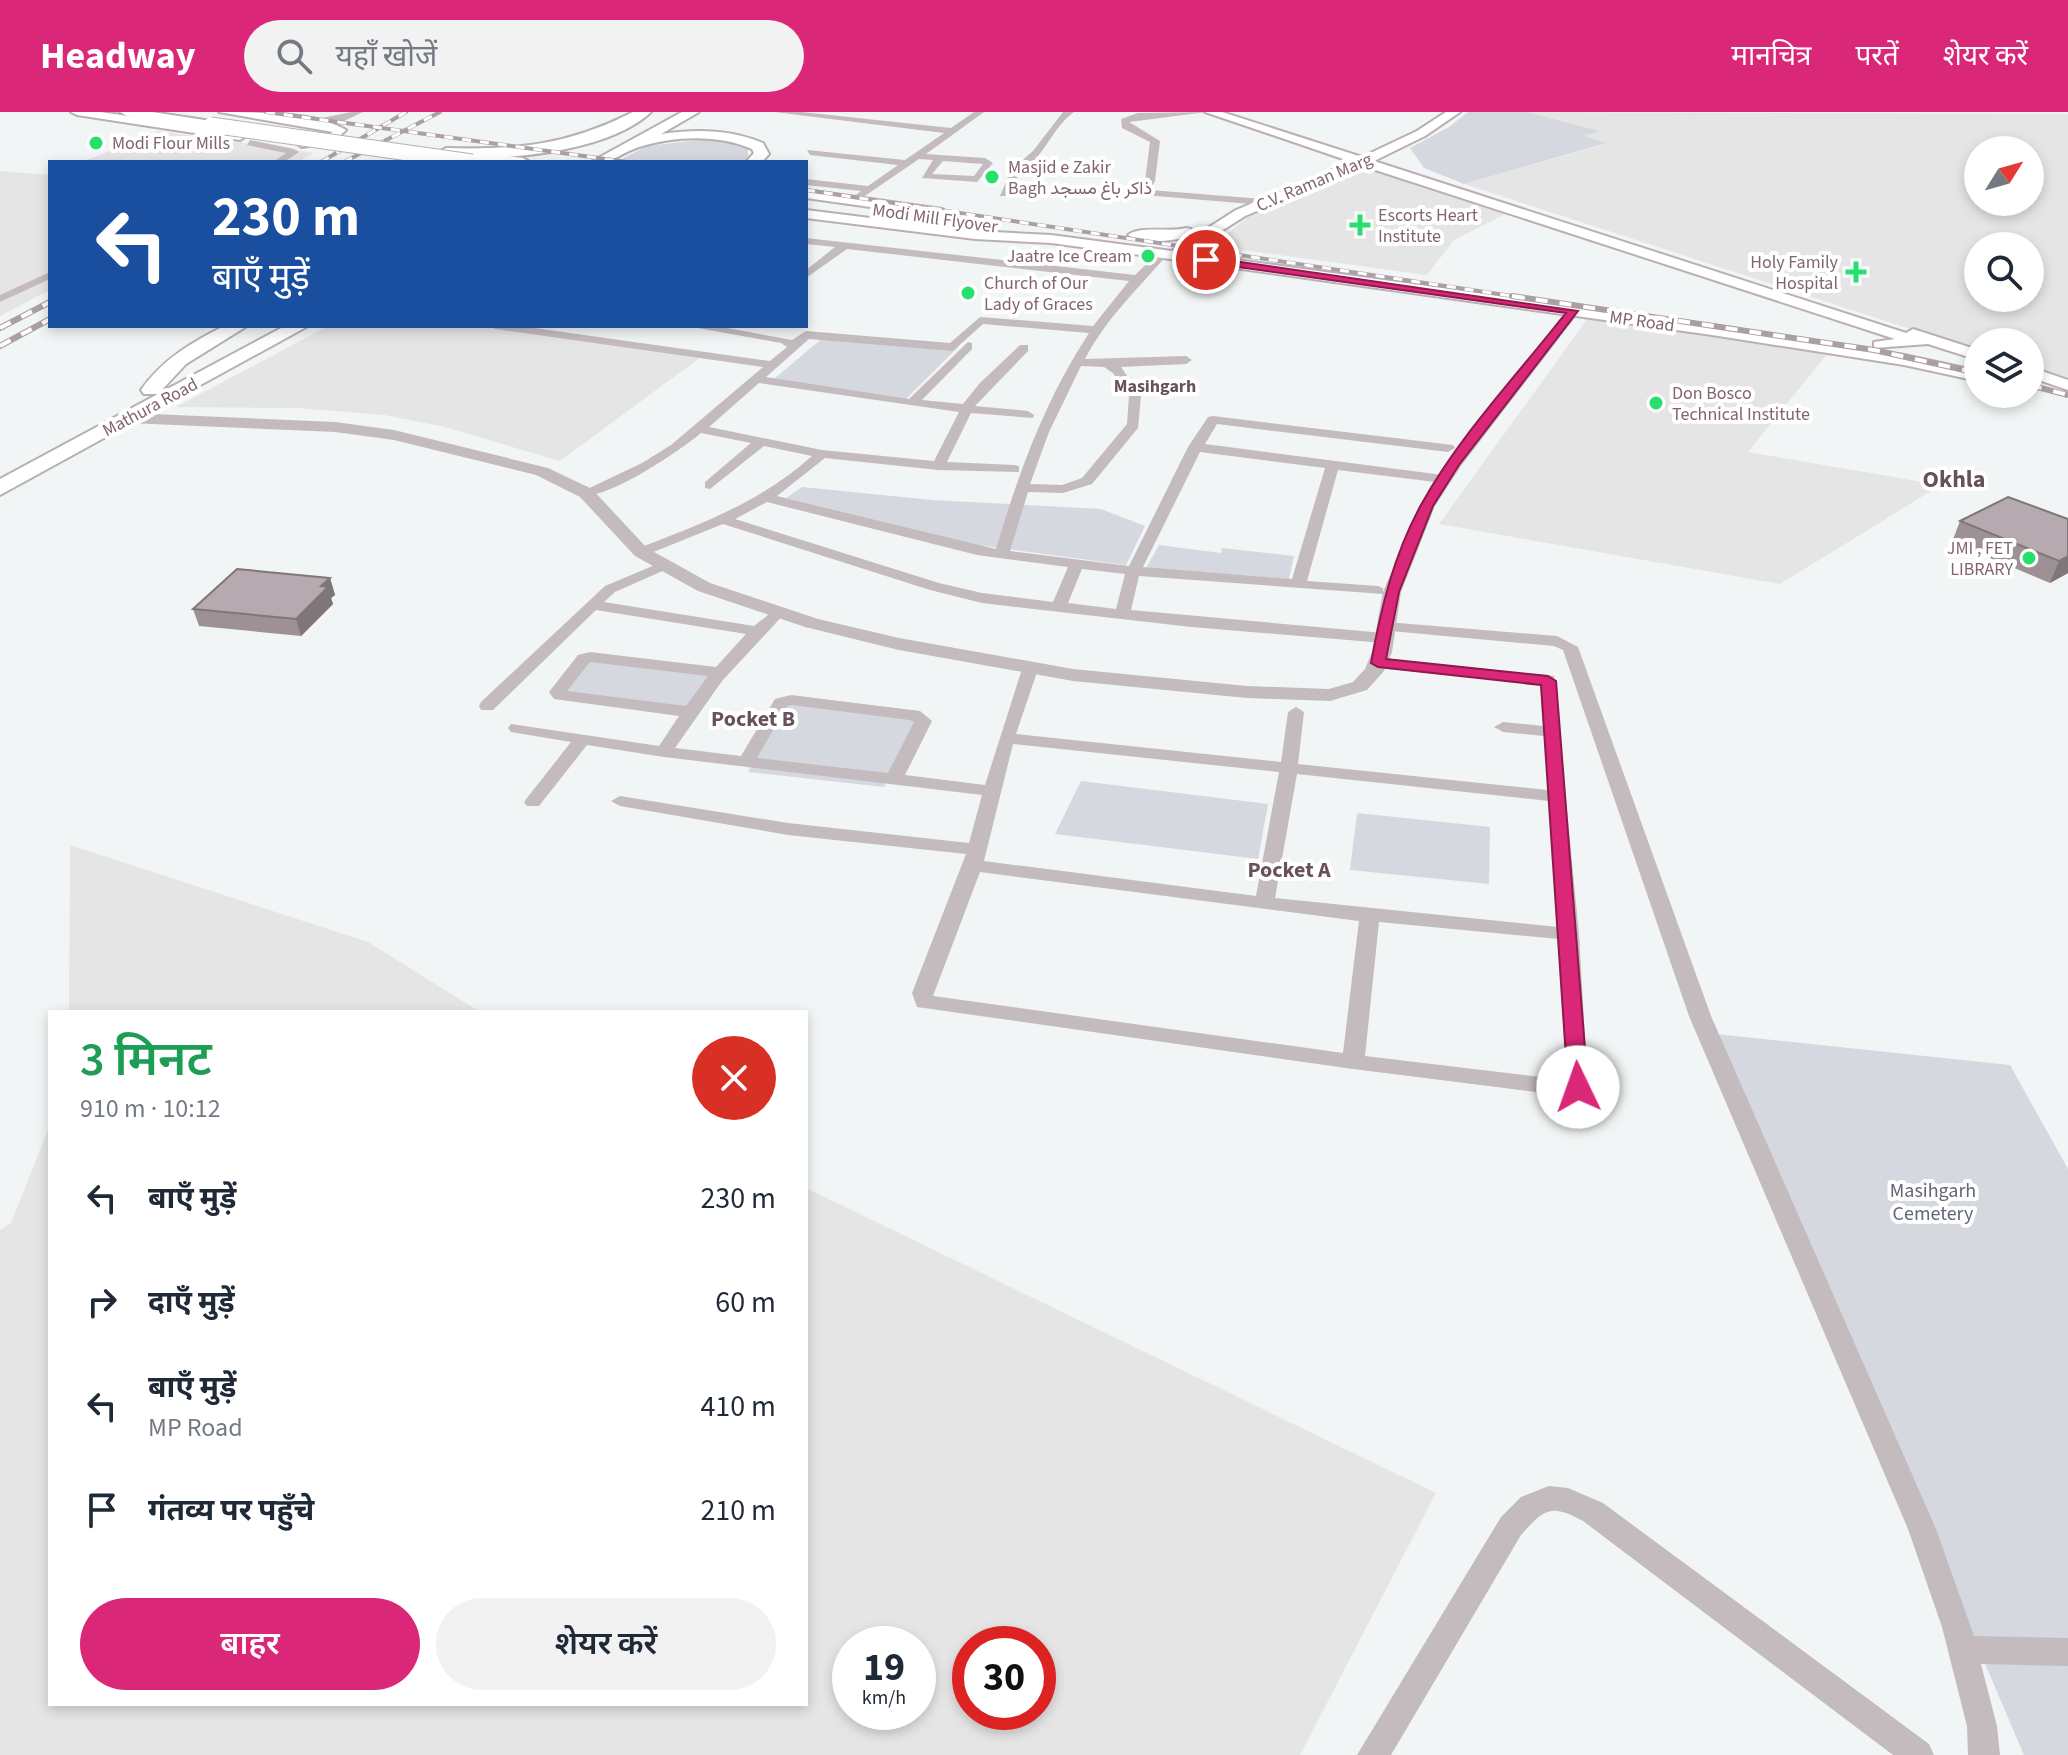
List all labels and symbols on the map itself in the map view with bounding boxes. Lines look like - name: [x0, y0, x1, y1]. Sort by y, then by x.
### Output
- place label: Modi Flour Mills: [112, 131, 230, 156]
- marker: Modi Flour Mills: [87, 134, 105, 152]
- north arrow: [1964, 136, 2044, 216]
- street label: C.V. Raman Marg: [1252, 147, 1376, 218]
- place label: Masjid e Zakir Bagh ذاکر باغ مسجد: [1008, 155, 1152, 201]
- marker: Masjid e Zakir Bagh ذاکر باغ مسجد: [983, 168, 1001, 186]
- street label: Modi Mill Flyover: [871, 197, 1000, 240]
- place label: Escorts Heart Institute: [1378, 203, 1478, 249]
- marker: Escorts Heart Institute: [1349, 214, 1371, 236]
- pin: [1172, 226, 1240, 294]
- place label: Jaatre Ice Cream: [1007, 244, 1132, 269]
- marker: Jaatre Ice Cream: [1139, 247, 1157, 265]
- place label: Holy Family Hospital: [1750, 250, 1839, 296]
- marker: Holy Family Hospital: [1845, 261, 1867, 283]
- place label: Church of Our Lady of Graces: [984, 271, 1093, 317]
- marker: Church of Our Lady of Graces: [959, 284, 977, 302]
- street label: MP Road: [1608, 305, 1676, 338]
- street label: Mathura Road: [98, 372, 202, 443]
- district label: Masihgarh: [1114, 374, 1196, 399]
- place label: Don Bosco Technical Institute: [1672, 381, 1810, 427]
- marker: Don Bosco Technical Institute: [1647, 394, 1665, 412]
- district label: Okhla: [1923, 462, 1985, 497]
- place label: JMI , FET LIBRARY: [1947, 536, 2013, 582]
- marker: JMI , FET LIBRARY: [2020, 549, 2038, 567]
- district label: Pocket B: [711, 703, 795, 735]
- district label: Pocket A: [1247, 854, 1331, 886]
- position arrow: [1536, 1045, 1620, 1129]
- park label: Masihgarh Cemetery: [1890, 1177, 1976, 1228]
- speed limit sign: 30: [952, 1626, 1056, 1730]

